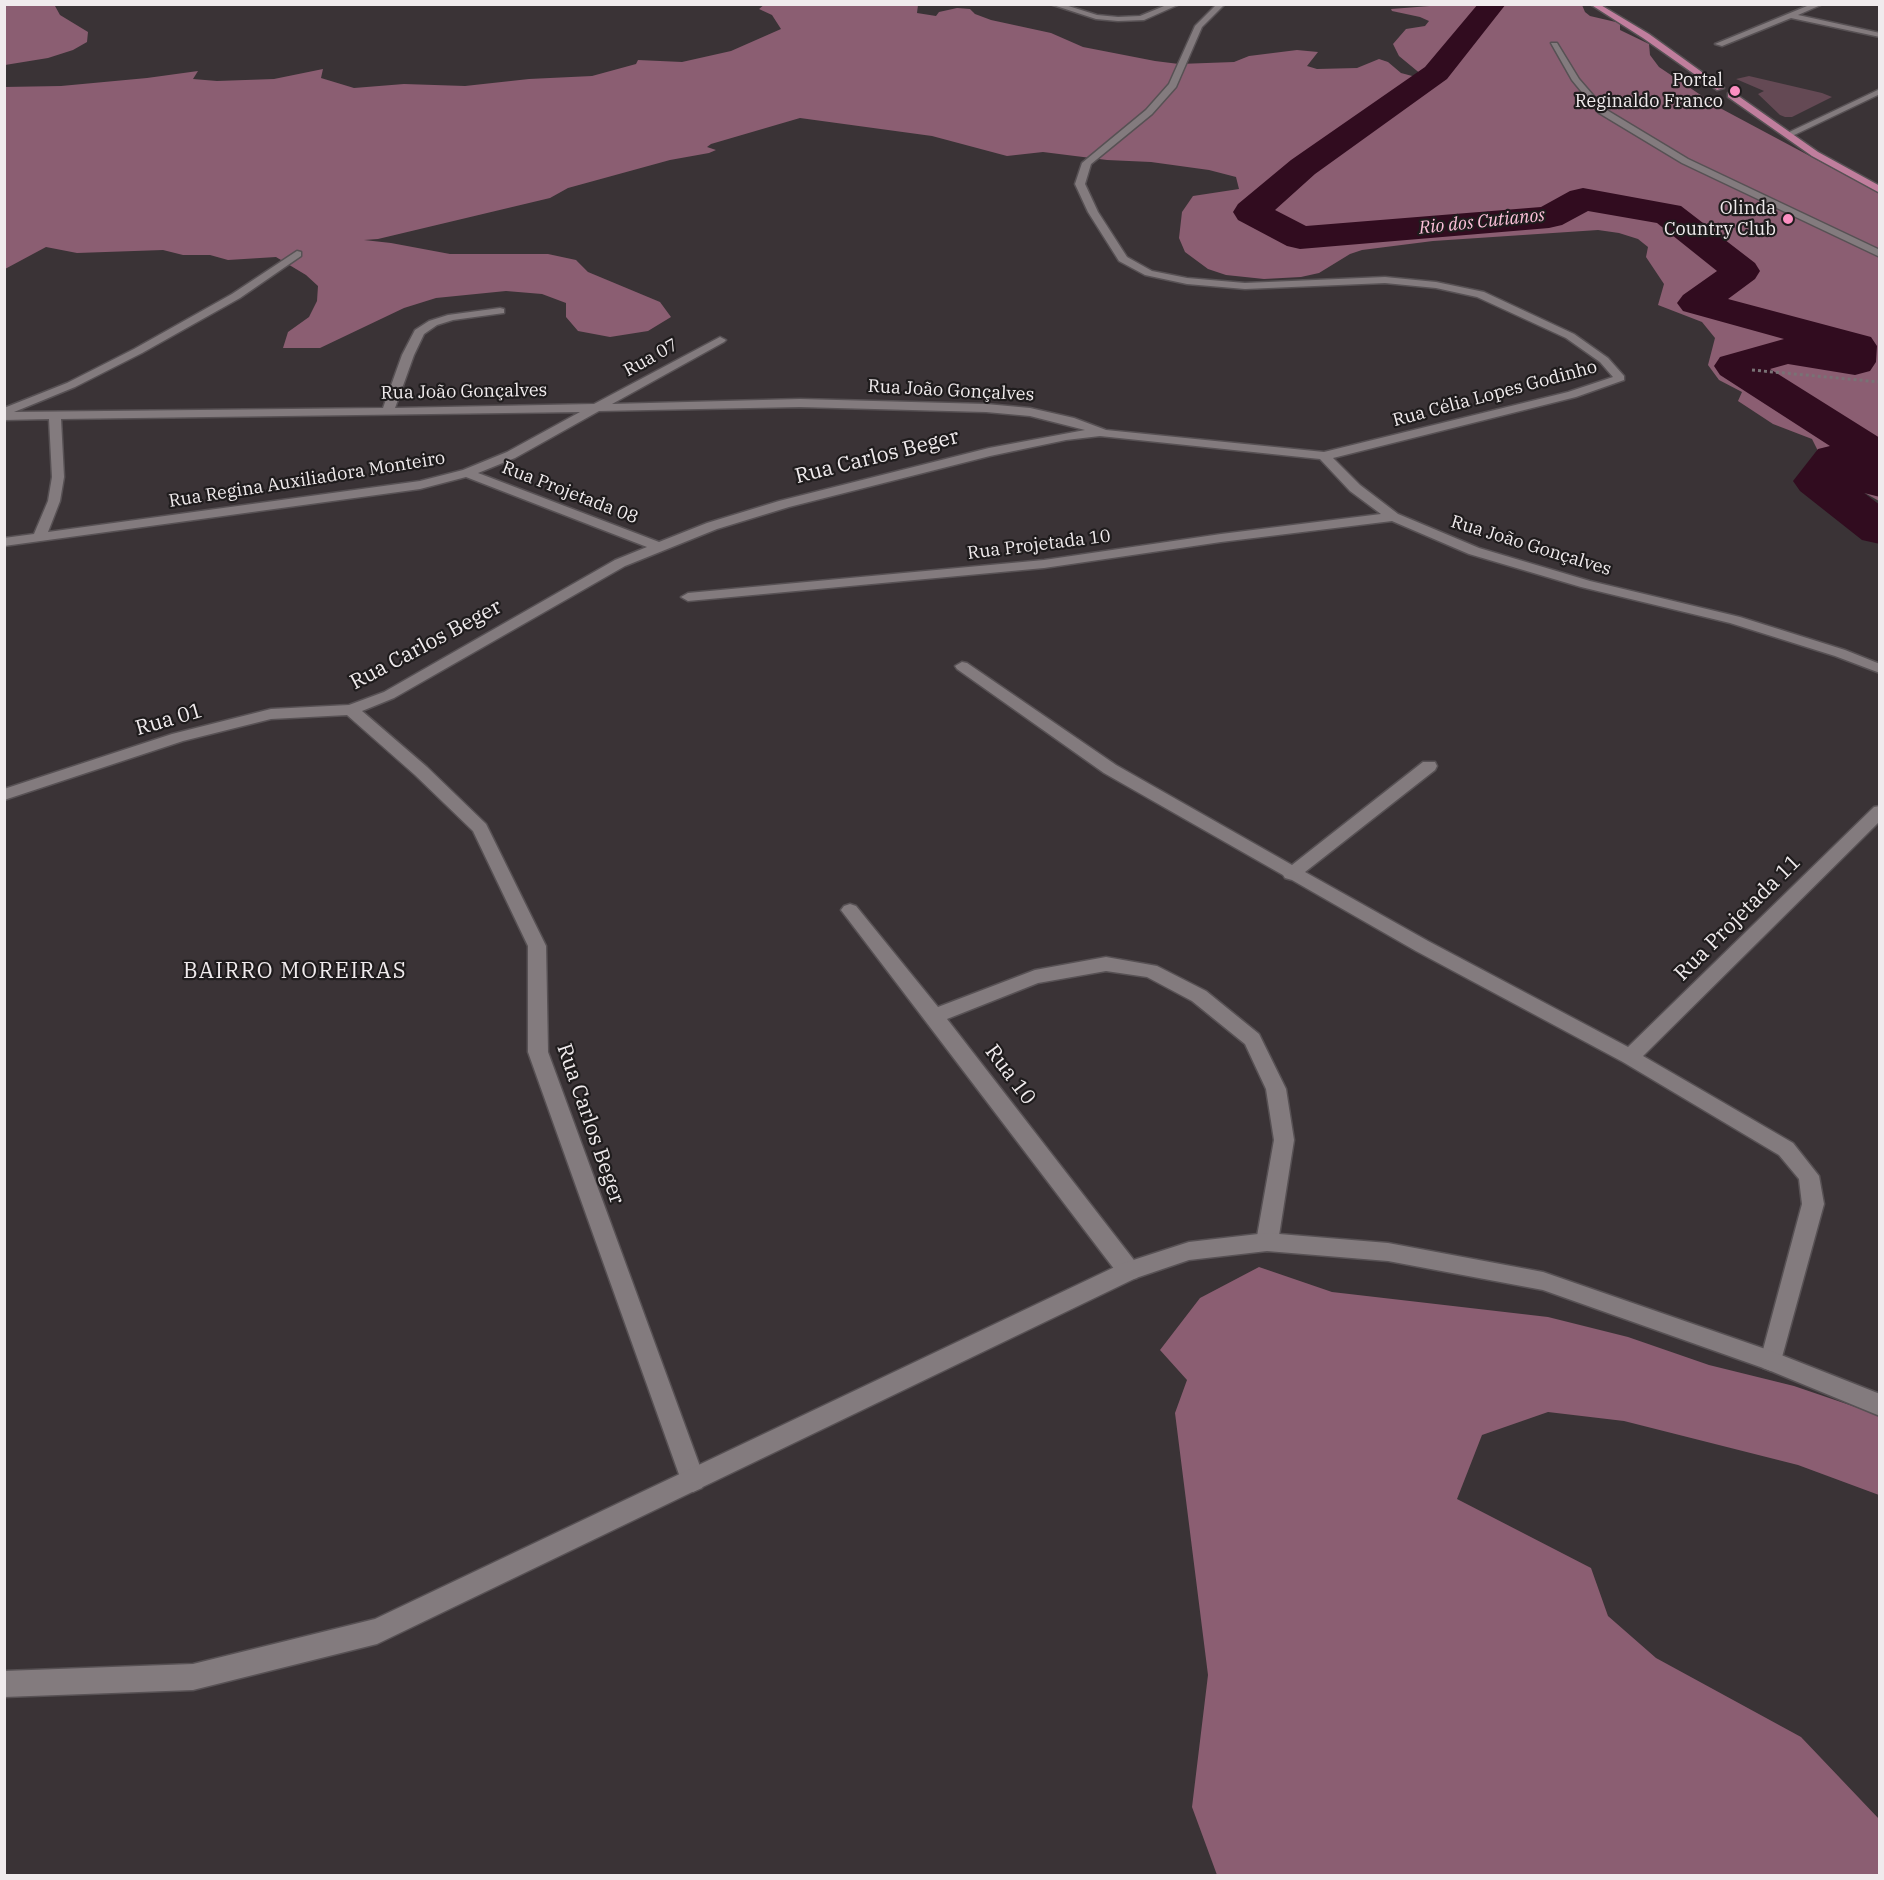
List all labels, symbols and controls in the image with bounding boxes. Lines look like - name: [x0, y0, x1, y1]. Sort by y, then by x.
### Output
- place label: Portal Reginaldo Franco: [1575, 70, 1723, 112]
- marker: Portal Reginaldo Franco: [1728, 84, 1742, 98]
- place label: Olinda Country Club: [1664, 198, 1776, 240]
- water label: Rio dos Cutianos: [1418, 205, 1546, 239]
- marker: Olinda Country Club: [1781, 212, 1795, 226]
- street label: Rua 07: [620, 334, 682, 382]
- street label: Rua Célia Lopes Godinho: [1390, 356, 1600, 432]
- street label: Rua João Gonçalves: [867, 376, 1035, 406]
- street label: Rua João Gonçalves: [381, 380, 547, 404]
- street label: Rua Carlos Beger: [792, 424, 962, 490]
- street label: Rua Regina Auxiliadora Monteiro: [167, 447, 447, 513]
- street label: Rua Projetada 08: [499, 457, 641, 529]
- street label: Rua João Gonçalves: [1448, 511, 1614, 581]
- street label: Rua Projetada 10: [966, 525, 1112, 565]
- street label: Rua Carlos Beger: [346, 594, 506, 696]
- street label: Rua 01: [133, 698, 205, 742]
- street label: Rua Projetada 11: [1670, 850, 1806, 986]
- district label: BAIRRO MOREIRAS: [183, 959, 407, 985]
- street label: Rua Carlos Beger: [551, 1040, 629, 1208]
- street label: Rua 10: [979, 1040, 1041, 1110]

